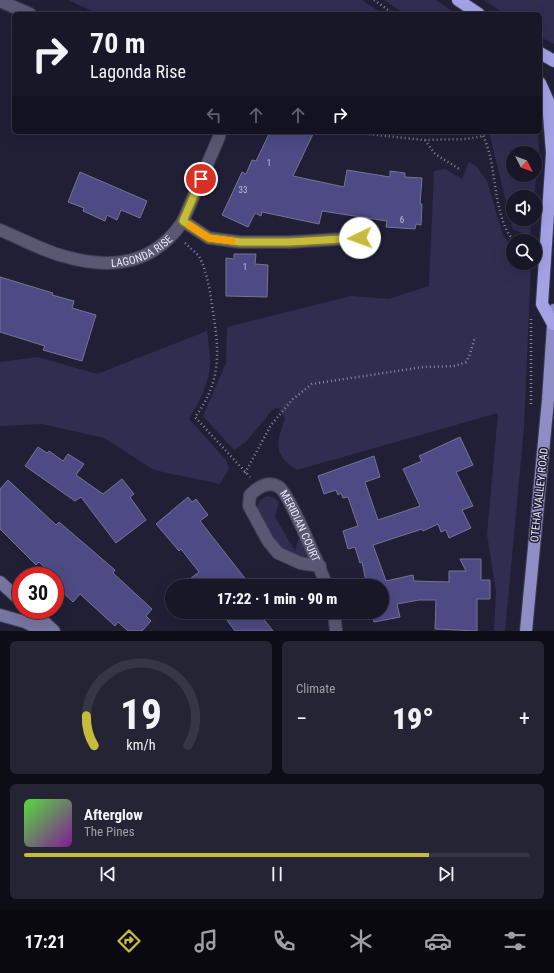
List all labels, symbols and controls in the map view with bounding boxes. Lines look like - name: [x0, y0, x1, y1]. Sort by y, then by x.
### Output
- text: 70 m: [90, 27, 146, 60]
- icon: right: [24, 28, 76, 80]
- text: Lagonda Rise: [90, 61, 186, 82]
- icon: left: [203, 104, 225, 126]
- icon: ahead: [245, 104, 267, 126]
- icon: ahead: [287, 104, 309, 126]
- icon: right: [329, 104, 351, 126]
- north arrow: [506, 146, 542, 182]
- map controls: [506, 146, 542, 270]
- house number: 1: [267, 158, 271, 168]
- pin: [184, 162, 218, 196]
- icon: arrive: [190, 168, 212, 190]
- house number: 33: [239, 185, 247, 195]
- button: sound: [506, 190, 542, 226]
- house number: 6: [400, 215, 404, 225]
- position arrow: [339, 217, 381, 259]
- street label: LAGONDA RISE: [111, 232, 176, 270]
- button: search: [506, 234, 542, 270]
- house number: 1: [243, 262, 247, 272]
- street label: OTEHA VALLEY ROAD: [528, 447, 551, 543]
- street label: MERIDIAN COURT: [277, 488, 322, 564]
- speed limit sign: 30: [12, 567, 64, 619]
- text: 17:22 · 1 min · 90 m: [217, 590, 337, 608]
- text: Climate: [296, 681, 335, 696]
- text: 19: [120, 689, 162, 738]
- text: 19°: [392, 701, 434, 736]
- text: −: [296, 706, 307, 731]
- text: +: [519, 706, 530, 731]
- text: km/h: [126, 736, 156, 752]
- text: Afterglow: [84, 806, 143, 824]
- text: The Pines: [84, 824, 135, 839]
- icon: previous: [97, 863, 119, 885]
- icon: pause: [266, 863, 288, 885]
- icon: next: [435, 863, 457, 885]
- icon: directions: [115, 927, 143, 955]
- icon: music: [192, 927, 220, 955]
- icon: phone: [270, 927, 298, 955]
- icon: climate: [347, 927, 375, 955]
- icon: car: [424, 927, 452, 955]
- icon: filters: [501, 927, 529, 955]
- text: 17:21: [25, 931, 66, 952]

